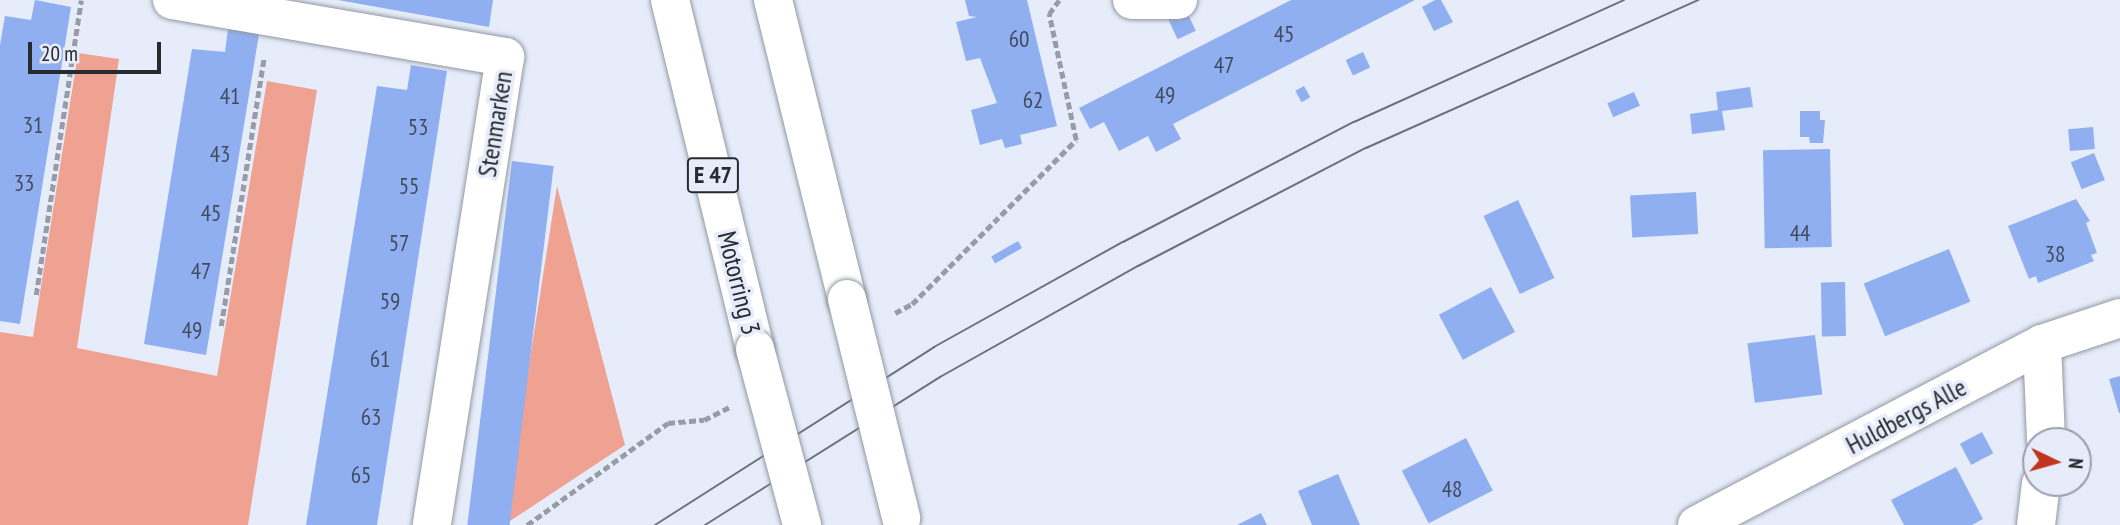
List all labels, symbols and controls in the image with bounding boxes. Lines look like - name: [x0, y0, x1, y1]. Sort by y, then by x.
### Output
- house number: 45: [1274, 20, 1294, 48]
- house number: 60: [1009, 25, 1029, 53]
- scale bar: [32, 28, 164, 72]
- text: 20 m: [41, 40, 78, 67]
- house number: 47: [1214, 51, 1234, 79]
- street label: Stenmarken: [471, 69, 519, 179]
- house number: 49: [1155, 81, 1175, 109]
- house number: 41: [220, 82, 240, 110]
- house number: 62: [1023, 86, 1043, 114]
- house number: 31: [23, 111, 43, 139]
- house number: 53: [408, 113, 428, 141]
- house number: 43: [210, 140, 230, 168]
- road number: E 47: [687, 154, 739, 196]
- house number: 33: [14, 169, 34, 197]
- house number: 55: [399, 172, 419, 200]
- house number: 45: [201, 199, 221, 227]
- house number: 44: [1790, 219, 1810, 247]
- street label: Motorring 3: [711, 228, 767, 338]
- house number: 57: [389, 229, 409, 257]
- house number: 38: [2045, 240, 2065, 268]
- house number: 47: [191, 257, 211, 285]
- house number: 59: [380, 287, 400, 315]
- house number: 49: [182, 316, 202, 344]
- house number: 61: [370, 345, 390, 373]
- street label: Huldbergs Alle: [1840, 371, 1972, 461]
- house number: 63: [361, 403, 381, 431]
- north arrow: [2022, 427, 2092, 497]
- text: N: [2064, 457, 2088, 470]
- house number: 65: [351, 461, 371, 489]
- house number: 48: [1442, 475, 1462, 503]

